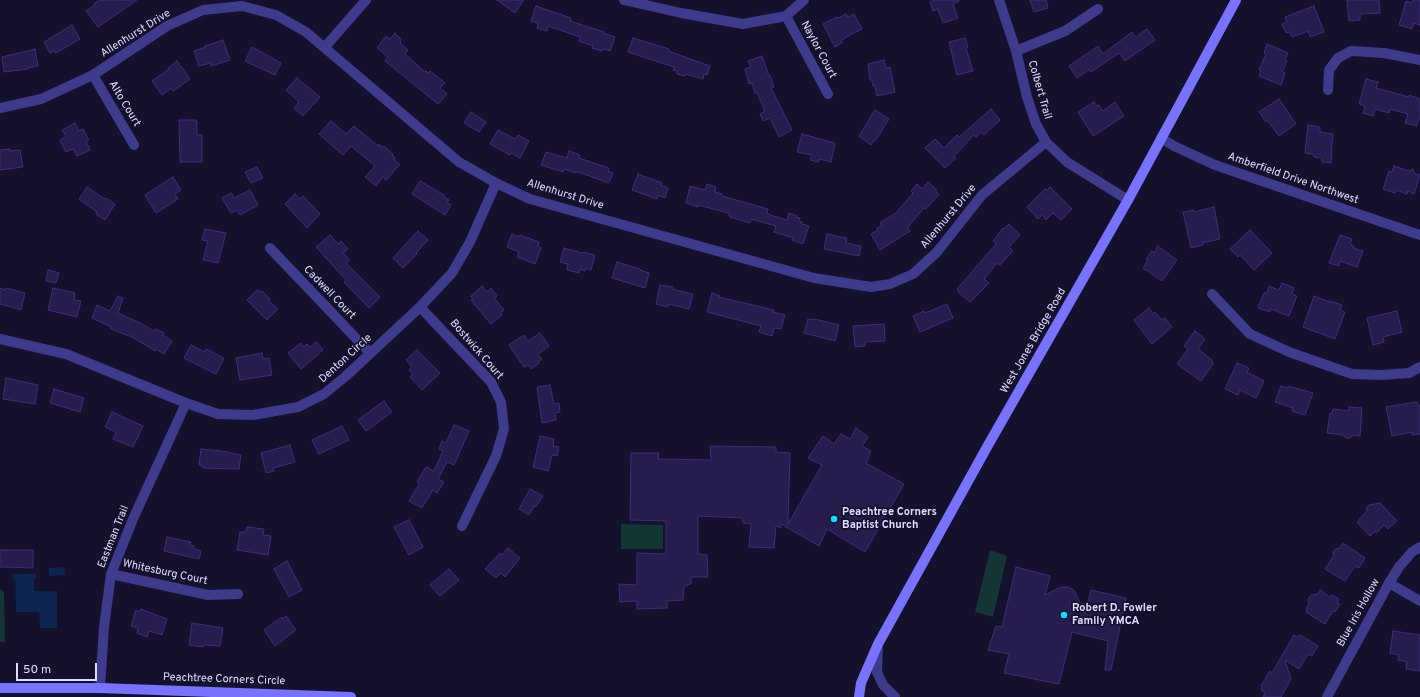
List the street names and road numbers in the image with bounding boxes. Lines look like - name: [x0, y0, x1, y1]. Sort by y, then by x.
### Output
- street label: Allenhurst Drive: [99, 7, 173, 61]
- street label: Naylor Court: [797, 19, 839, 81]
- street label: Colbert Trail: [1024, 59, 1054, 121]
- street label: Alto Court: [105, 79, 143, 129]
- street label: Amberfield Drive Northwest: [1226, 150, 1360, 208]
- street label: Allenhurst Drive: [525, 177, 605, 213]
- street label: Allenhurst Drive: [918, 182, 980, 252]
- street label: Cadwell Court: [300, 263, 358, 323]
- street label: West Jones Bridge Road: [998, 286, 1070, 396]
- street label: Bostwick Court: [446, 317, 506, 383]
- street label: Denton Circle: [317, 332, 375, 386]
- street label: Eastman Trail: [95, 504, 133, 570]
- street label: Whitesburg Court: [121, 558, 209, 588]
- street label: Blue Iris Hollow: [1335, 577, 1383, 649]
- street label: Peachtree Corners Circle: [162, 671, 286, 689]

